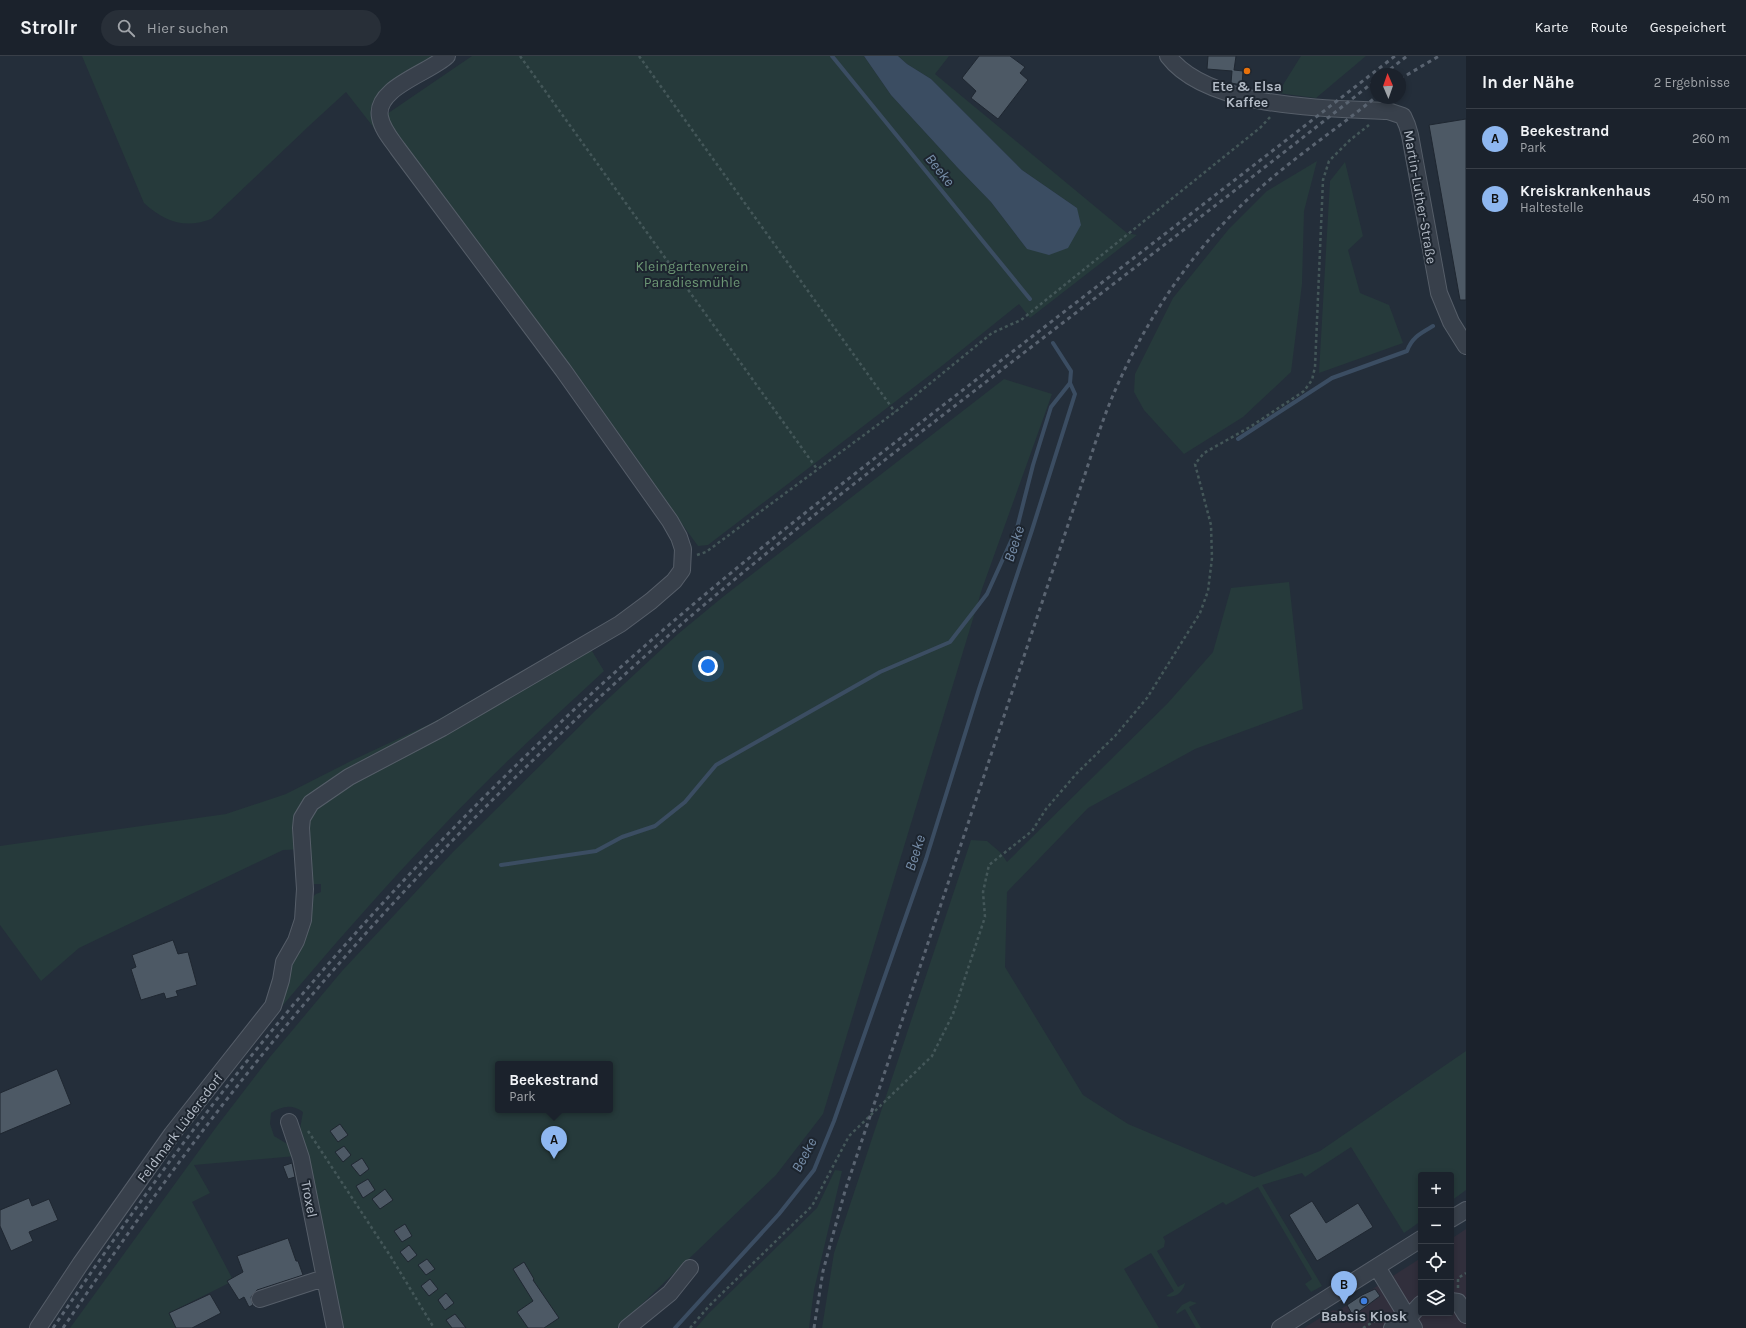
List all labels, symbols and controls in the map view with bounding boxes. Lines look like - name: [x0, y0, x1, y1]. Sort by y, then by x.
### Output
- search box: [101, 10, 381, 46]
- text: Strollr: [20, 17, 77, 39]
- icon: search: [115, 17, 137, 39]
- text: Hier suchen: [147, 19, 229, 37]
- text: Karte: [1535, 19, 1569, 36]
- text: Route: [1591, 19, 1628, 36]
- text: Gespeichert: [1650, 19, 1726, 36]
- marker: Ete & Elsa Kaffee: [1242, 66, 1252, 76]
- north arrow: [1370, 68, 1406, 104]
- text: In der Nähe: [1482, 72, 1574, 92]
- text: 2 Ergebnisse: [1654, 75, 1730, 90]
- place label: Ete & Elsa Kaffee: [1212, 78, 1282, 111]
- text: Beekestrand: [1520, 122, 1610, 140]
- street label: Martin-Luther-Straße: [1400, 129, 1440, 265]
- text: A: [1491, 131, 1499, 146]
- text: 260 m: [1692, 131, 1730, 146]
- text: Park: [1520, 140, 1546, 155]
- water label: Beeke: [921, 150, 959, 190]
- text: Kreiskrankenhaus: [1520, 182, 1651, 200]
- text: B: [1491, 191, 1499, 206]
- text: 450 m: [1692, 191, 1730, 206]
- text: Haltestelle: [1520, 200, 1583, 215]
- park label: Kleingartenverein Paradiesmühle: [636, 258, 748, 291]
- water label: Beeke: [1000, 524, 1028, 564]
- your location: [698, 656, 718, 676]
- water label: Beeke: [901, 833, 929, 873]
- popup: [495, 1061, 613, 1113]
- street label: Feldmark Lüdersdorf: [133, 1070, 227, 1186]
- text: Beekestrand: [509, 1071, 599, 1089]
- text: Park: [509, 1089, 536, 1104]
- pin: A: [541, 1126, 567, 1159]
- water label: Beeke: [787, 1134, 821, 1175]
- map controls: [1418, 1172, 1454, 1316]
- button: +: [1418, 1172, 1454, 1208]
- street label: Troxel: [297, 1179, 321, 1219]
- button: −: [1418, 1208, 1454, 1244]
- button: locate: [1418, 1244, 1454, 1280]
- pin: B: [1331, 1271, 1357, 1304]
- button: layers: [1418, 1280, 1454, 1316]
- marker: Babsis Kiosk: [1359, 1296, 1369, 1306]
- place label: Babsis Kiosk: [1321, 1308, 1408, 1325]

